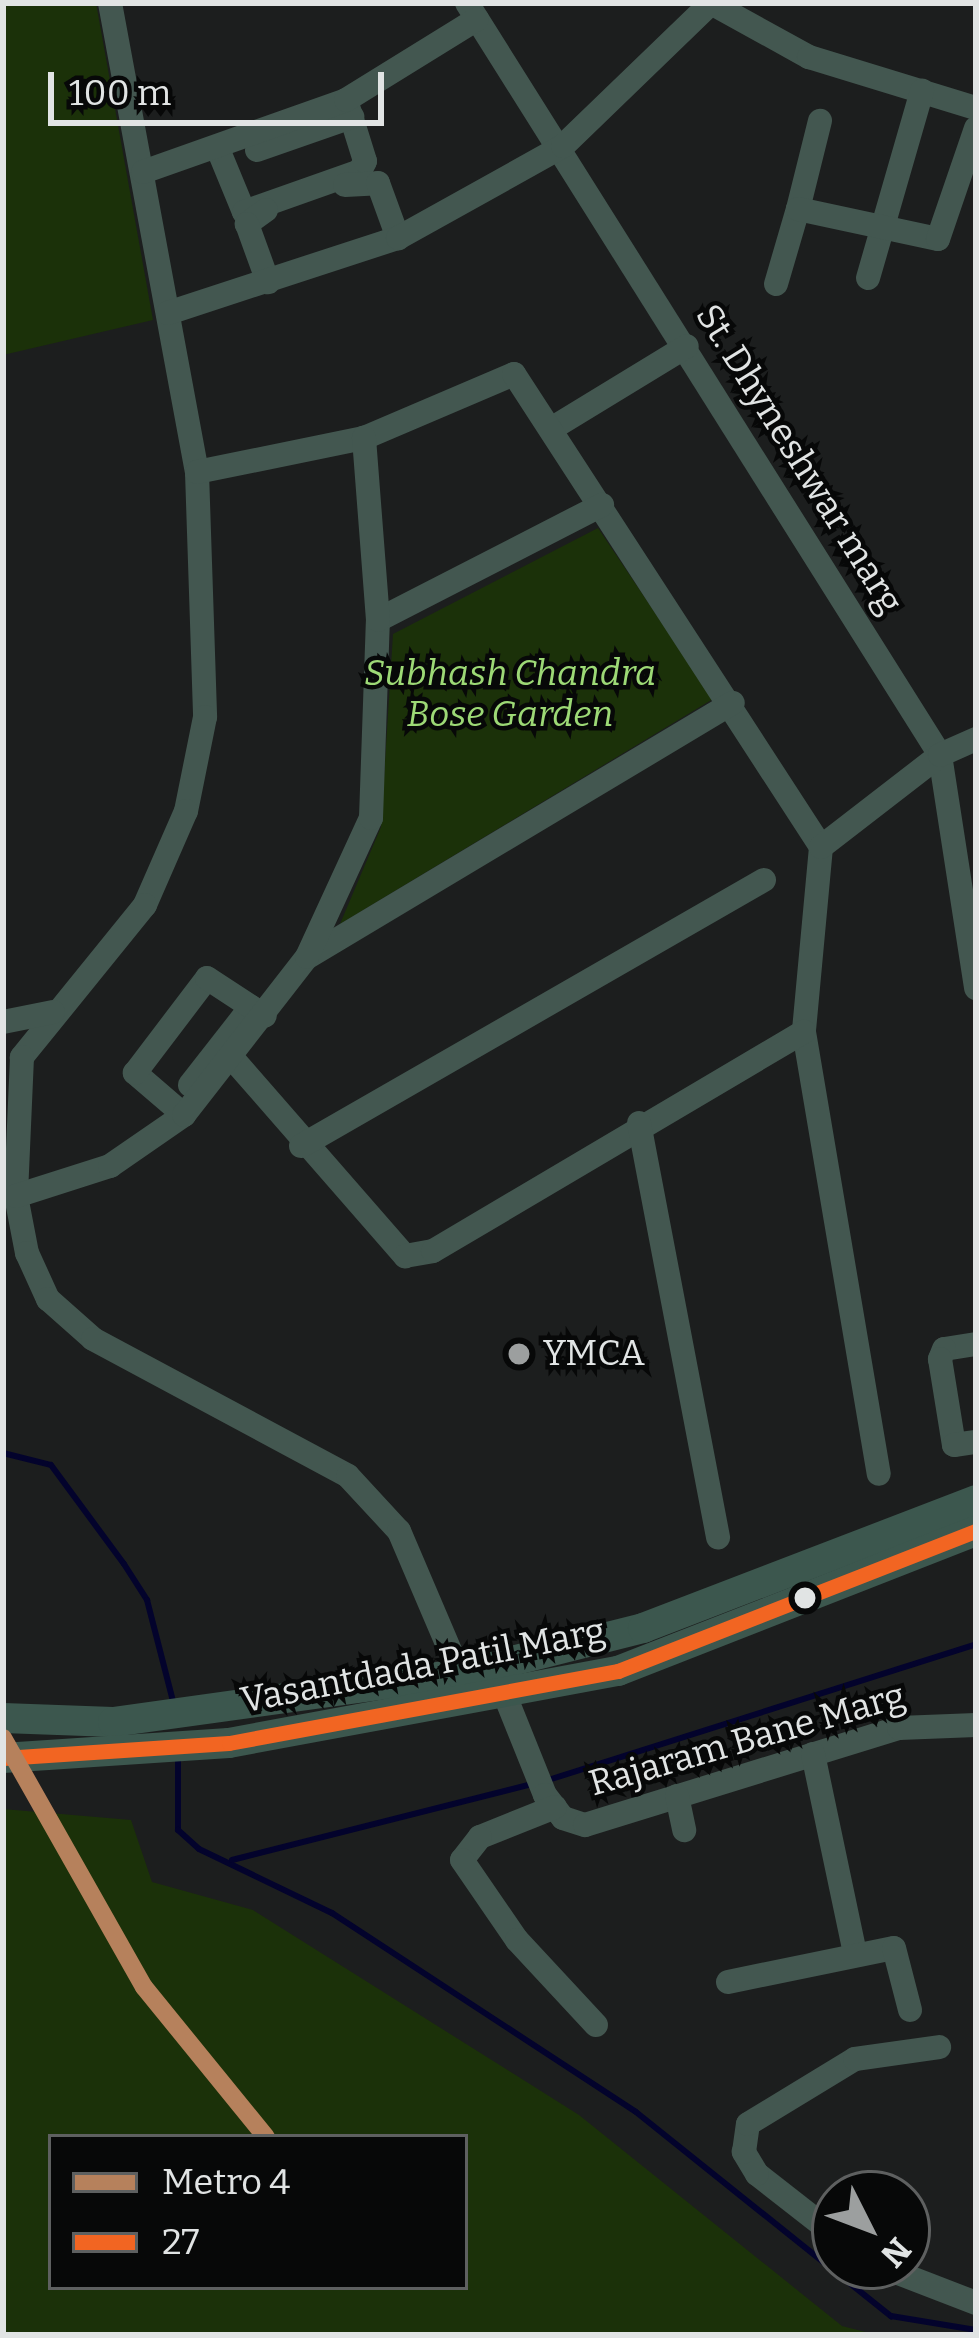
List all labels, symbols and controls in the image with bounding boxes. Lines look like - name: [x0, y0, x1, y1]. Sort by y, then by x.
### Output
- scale bar: [54, 48, 390, 122]
- text: 100 m: [69, 71, 171, 115]
- street label: St. Dhyneshwar marg: [686, 297, 912, 621]
- park label: Subhash Chandra Bose Garden: [364, 651, 656, 736]
- place label: YMCA: [543, 1332, 645, 1376]
- marker: YMCA: [506, 1341, 532, 1367]
- unlabelled marker: [794, 1587, 816, 1609]
- street label: Vasantdada Patil Marg: [237, 1609, 609, 1723]
- street label: Rajaram Bane Marg: [584, 1674, 910, 1806]
- legend: [48, 2134, 468, 2290]
- text: Metro 4: [162, 2160, 290, 2204]
- north arrow: [811, 2170, 931, 2290]
- text: 27: [162, 2220, 199, 2264]
- text: N: [872, 2229, 919, 2275]

